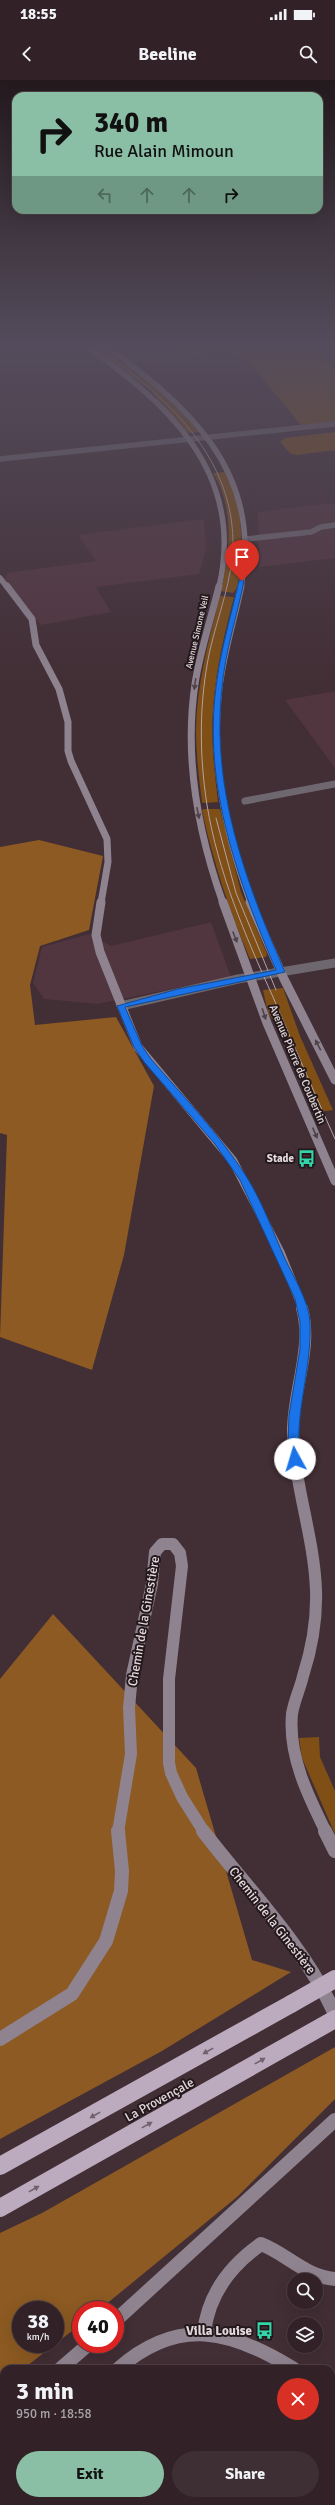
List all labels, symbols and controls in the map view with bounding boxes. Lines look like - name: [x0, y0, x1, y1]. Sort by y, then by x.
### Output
- text: 18:55: [20, 5, 57, 23]
- icon: back: [16, 43, 38, 65]
- text: Beeline: [138, 43, 197, 65]
- icon: search: [297, 43, 319, 65]
- text: 340 m: [94, 106, 168, 140]
- icon: right: [28, 108, 80, 160]
- text: Rue Alain Mimoun: [94, 140, 234, 162]
- icon: left: [94, 184, 116, 206]
- icon: ahead: [136, 184, 158, 206]
- icon: ahead: [178, 184, 200, 206]
- icon: right: [220, 184, 242, 206]
- pin: [225, 540, 259, 581]
- icon: arrive: [231, 546, 253, 568]
- street label: Avenue Simone Veil: [184, 594, 211, 670]
- one-way arrow: [192, 678, 198, 690]
- one-way arrow: [196, 807, 202, 819]
- one-way arrow: [233, 932, 239, 944]
- street label: Avenue Pierre de Coubertin: [267, 1003, 329, 1126]
- one-way arrow: [261, 1008, 267, 1020]
- one-way arrow: [315, 1039, 321, 1051]
- one-way arrow: [312, 1128, 318, 1140]
- bus stop icon: Stade: [297, 1148, 317, 1168]
- place label: Stade: [267, 1152, 295, 1165]
- position arrow: [274, 1438, 316, 1480]
- street label: Chemin de la Ginestière: [125, 1555, 163, 1687]
- street label: Chemin de la Ginestière: [225, 1864, 319, 1977]
- one-way arrow: [202, 2047, 214, 2054]
- one-way arrow: [254, 2058, 266, 2065]
- street label: La Provençale: [122, 2074, 197, 2125]
- one-way arrow: [89, 2111, 101, 2118]
- one-way arrow: [141, 2122, 153, 2129]
- one-way arrow: [28, 2186, 40, 2193]
- map controls: [287, 2273, 323, 2353]
- button: search: [287, 2273, 323, 2309]
- speed limit sign: 40: [72, 2301, 124, 2353]
- text: 38: [27, 2309, 49, 2334]
- button: layers: [287, 2317, 323, 2353]
- bus stop icon: Villa Louise: [255, 2320, 275, 2340]
- place label: Villa Louise: [186, 2323, 253, 2339]
- text: km/h: [27, 2331, 49, 2343]
- text: 3 min: [16, 2376, 74, 2406]
- button: close: [277, 2378, 319, 2420]
- text: 950 m · 18:58: [16, 2406, 92, 2422]
- button: Exit: [16, 2451, 164, 2497]
- button: Share: [172, 2451, 319, 2497]

